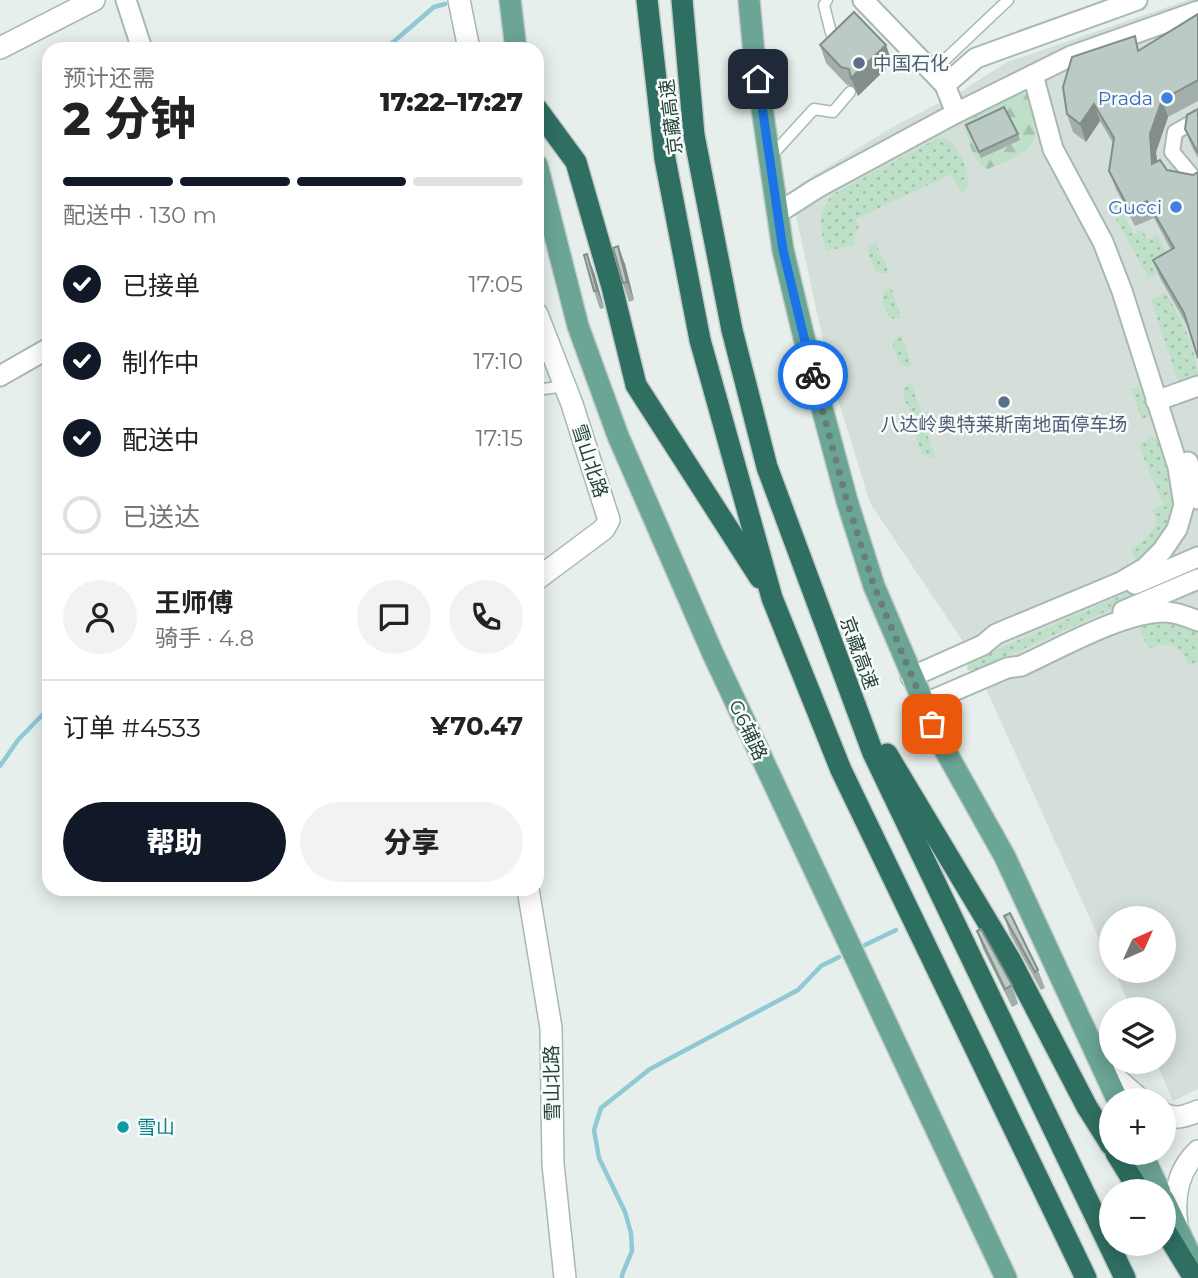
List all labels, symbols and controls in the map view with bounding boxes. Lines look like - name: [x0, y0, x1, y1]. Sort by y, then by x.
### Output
- pin: [728, 49, 788, 109]
- place label: 中国石化: [873, 52, 949, 75]
- marker: 中国石化: [851, 55, 867, 71]
- icon: home: [739, 60, 777, 98]
- text: 预计还需: [63, 64, 155, 92]
- street label: 京藏高速: [655, 78, 687, 156]
- text: 17:22–17:27: [380, 86, 523, 118]
- place label: Prada: [1098, 87, 1153, 110]
- text: 2 分钟: [63, 90, 196, 147]
- marker: Prada: [1159, 90, 1175, 106]
- place label: Gucci: [1108, 196, 1162, 219]
- marker: Gucci: [1168, 199, 1184, 215]
- text: 配送中 · 130 m: [63, 201, 217, 229]
- icon: check: [63, 265, 101, 303]
- text: 已接单: [122, 270, 200, 302]
- text: 17:05: [468, 270, 523, 298]
- courier: [778, 340, 848, 410]
- icon: check: [63, 342, 101, 380]
- text: 制作中: [122, 347, 200, 379]
- text: 17:10: [473, 347, 523, 375]
- icon: bike: [794, 356, 832, 394]
- marker: 八达岭奥特莱斯南地面停车场: [996, 394, 1012, 410]
- place label: 八达岭奥特莱斯南地面停车场: [880, 413, 1128, 436]
- icon: check: [63, 419, 101, 457]
- street label: 雪山北路: [567, 421, 613, 501]
- text: 配送中: [122, 424, 200, 456]
- text: 17:15: [475, 424, 523, 452]
- text: 已送达: [122, 501, 200, 533]
- button: person: [63, 580, 137, 654]
- button: chat: [357, 580, 431, 654]
- button: phone: [449, 580, 523, 654]
- text: 王师傅: [155, 587, 233, 619]
- street label: 京藏高速: [835, 613, 883, 693]
- text: 骑手 · 4.8: [155, 624, 254, 652]
- pin: [902, 694, 962, 754]
- street label: G6辅路: [724, 696, 772, 764]
- icon: bag: [913, 705, 951, 743]
- text: ¥70.47: [431, 710, 523, 742]
- text: 订单 #4533: [63, 712, 201, 744]
- button: 帮助: [63, 802, 286, 882]
- button: 分享: [300, 802, 523, 882]
- north arrow: [1099, 906, 1176, 984]
- map controls: [1099, 906, 1176, 1256]
- button: layers: [1099, 997, 1176, 1074]
- street label: 雪山北路: [540, 1045, 564, 1121]
- button: +: [1099, 1088, 1176, 1165]
- place label: 雪山: [137, 1116, 175, 1139]
- marker: 雪山: [115, 1119, 131, 1135]
- button: −: [1099, 1179, 1176, 1256]

